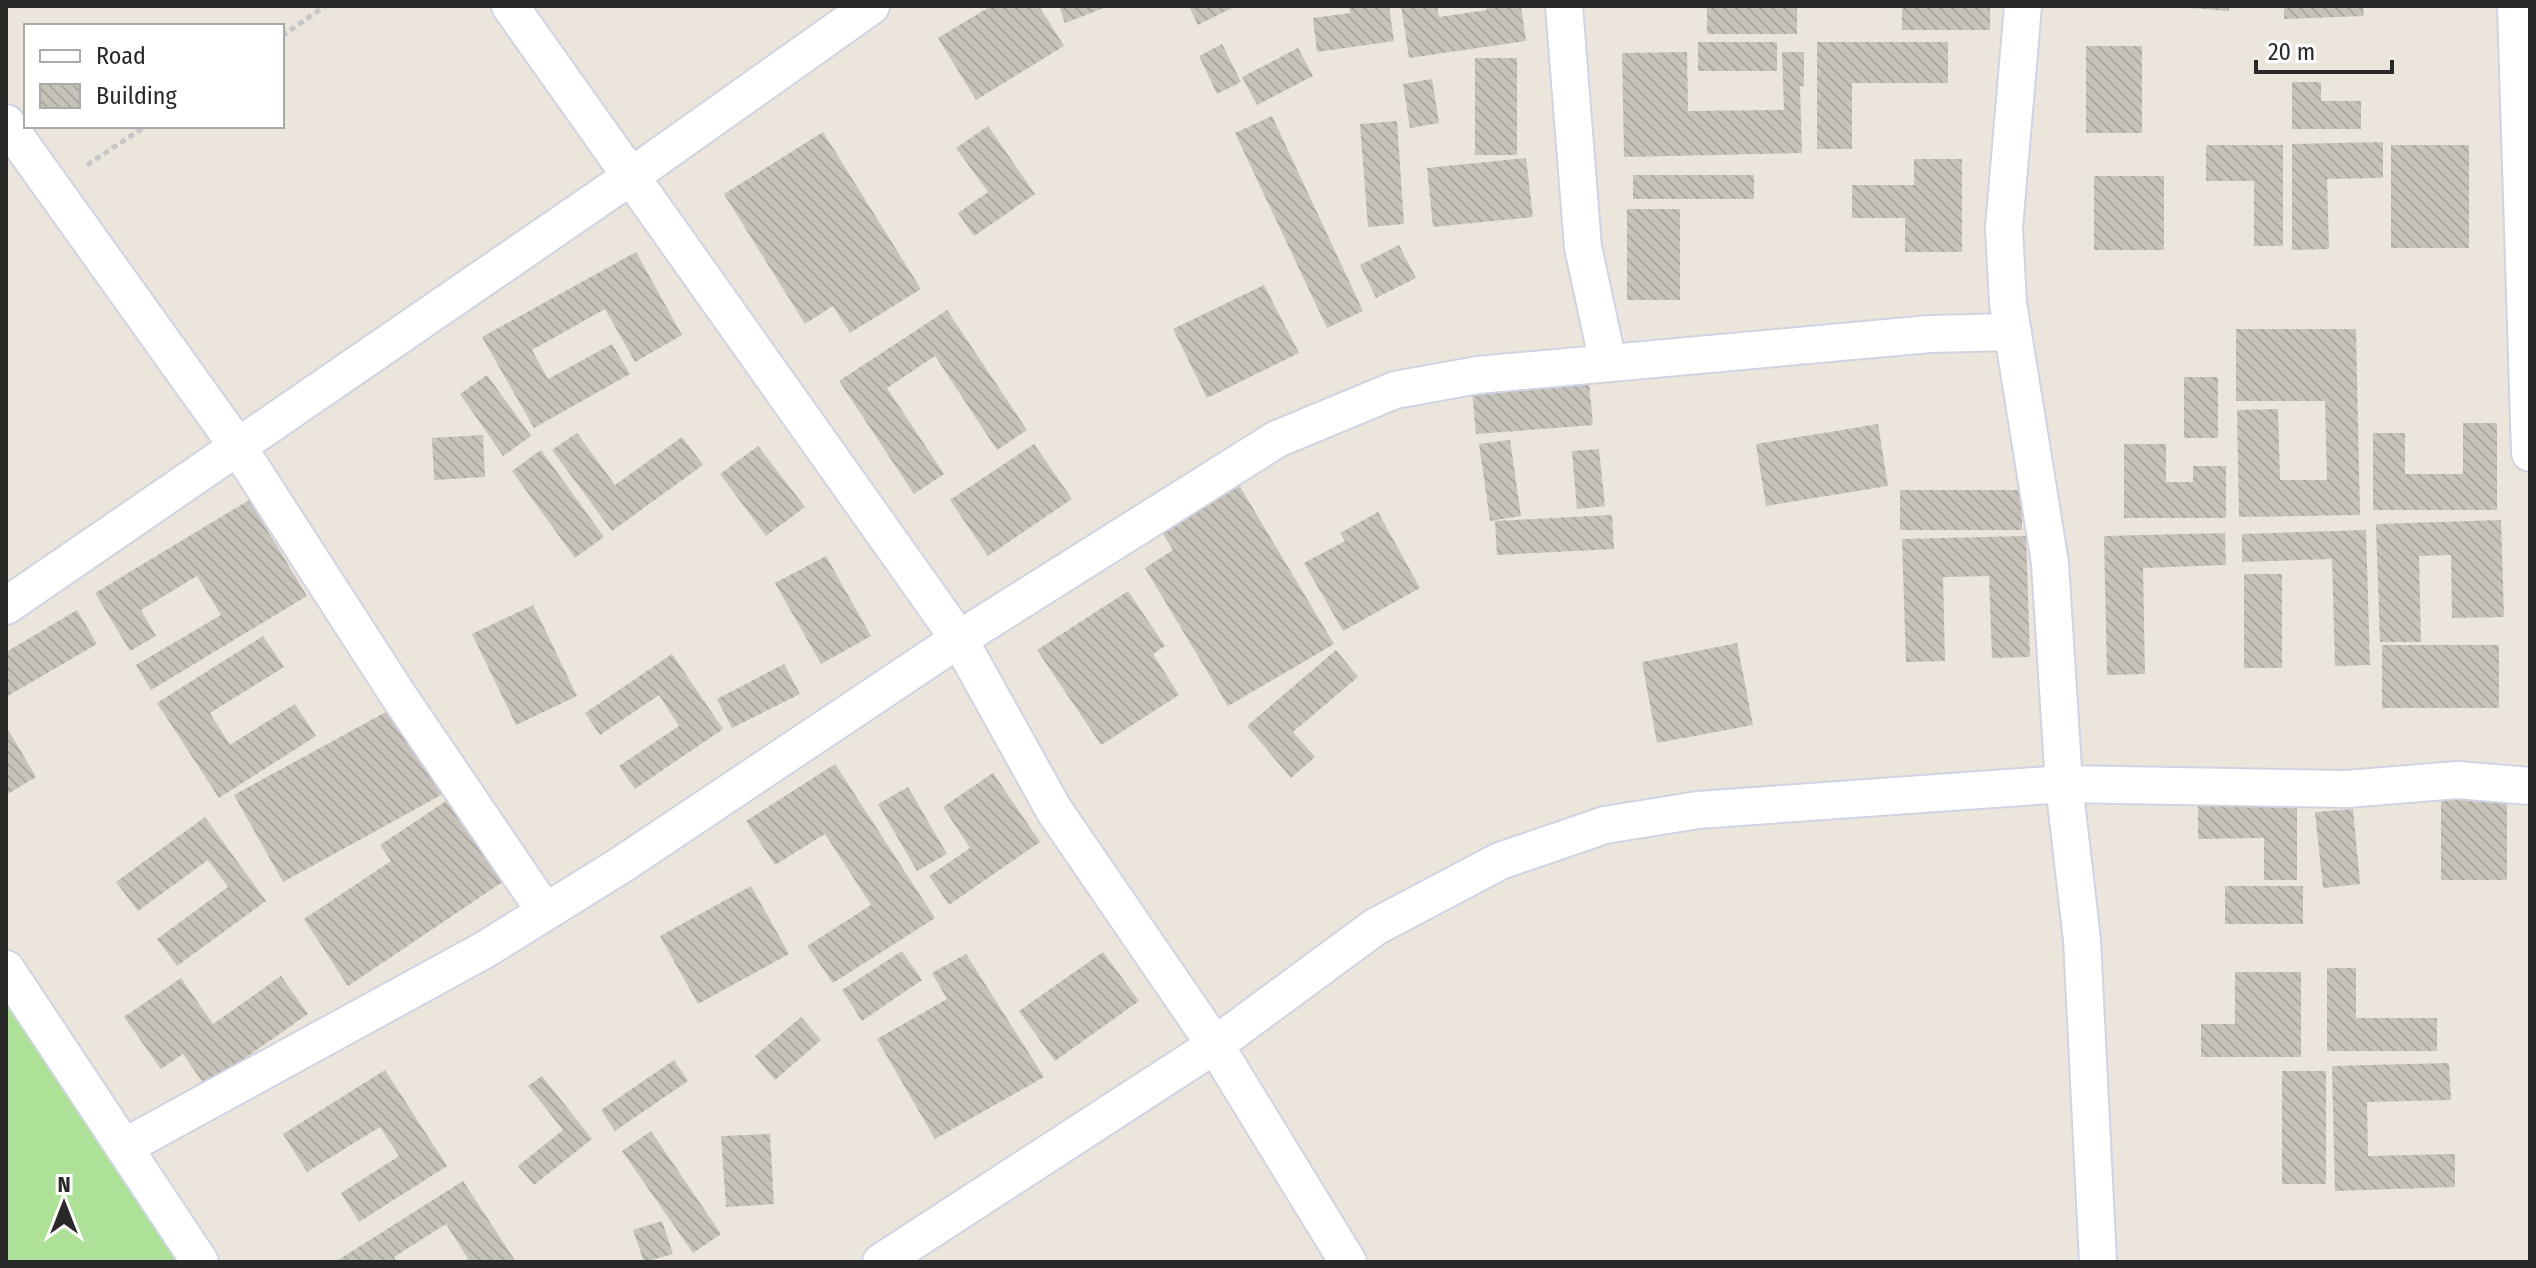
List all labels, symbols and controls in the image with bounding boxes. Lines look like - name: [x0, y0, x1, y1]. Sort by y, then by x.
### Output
- legend: [24, 24, 284, 128]
- scale bar: [2256, 24, 2392, 74]
- text: 20 m: [2268, 38, 2315, 66]
- text: Road: [96, 42, 146, 70]
- text: Building: [96, 82, 178, 110]
- north arrow: [24, 1164, 104, 1244]
- text: N: [57, 1171, 71, 1198]

